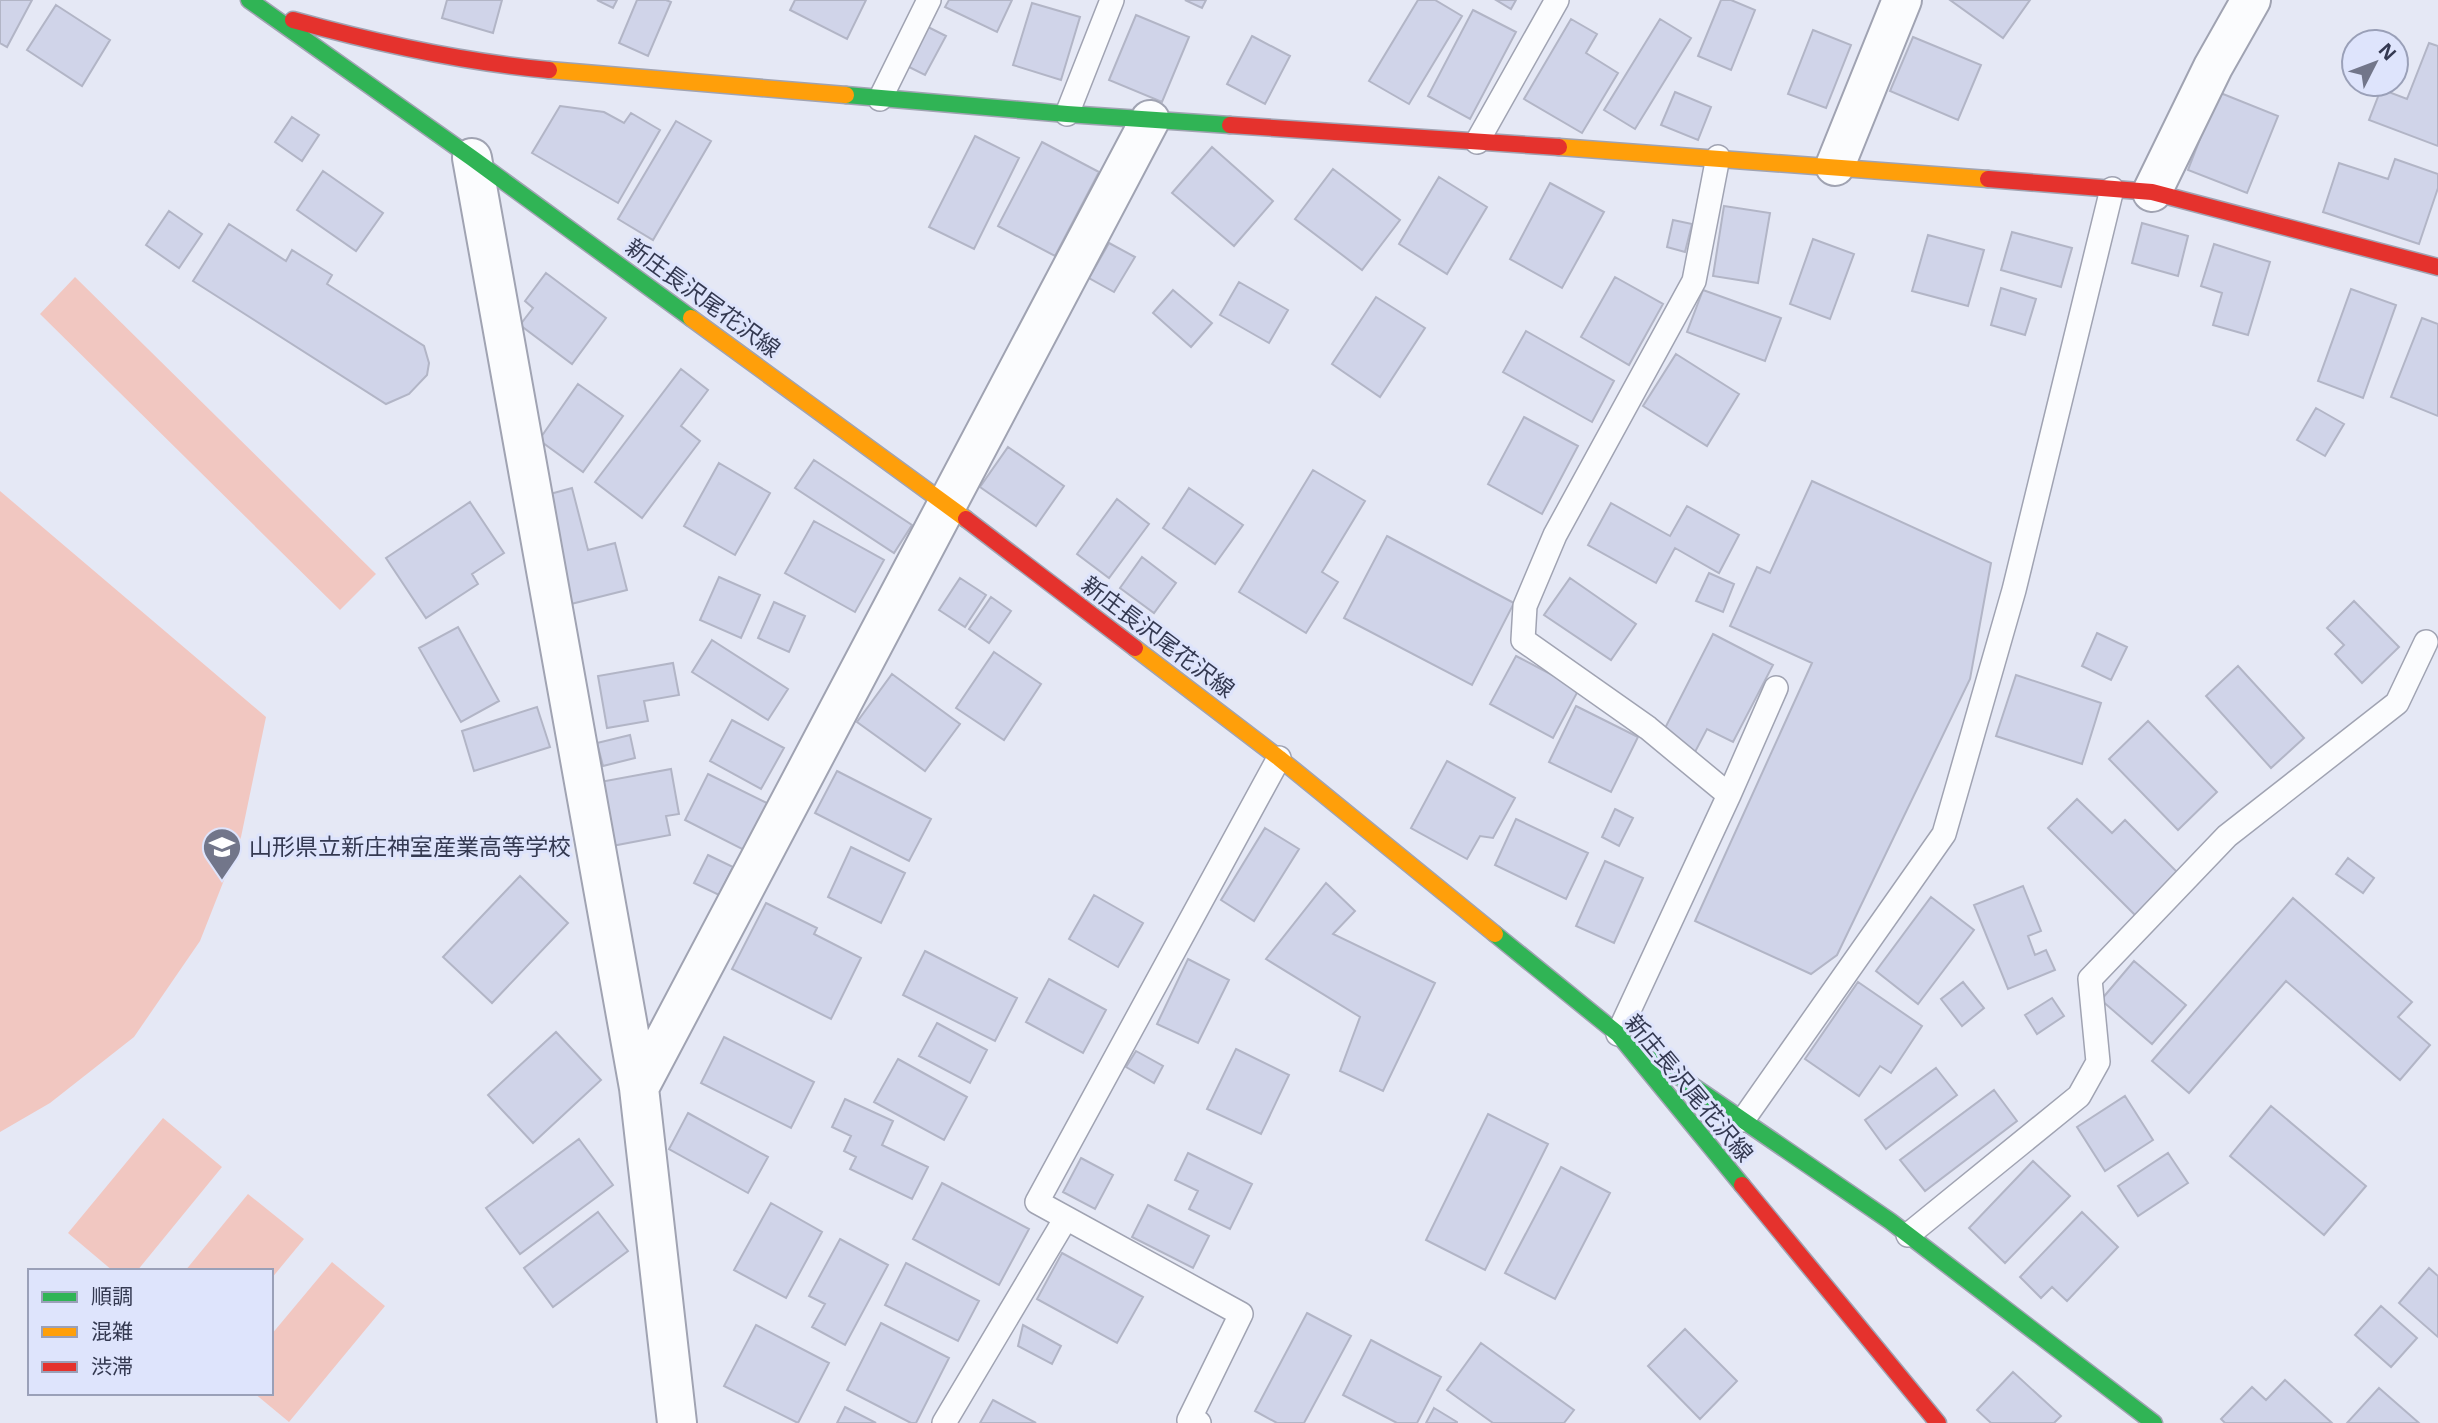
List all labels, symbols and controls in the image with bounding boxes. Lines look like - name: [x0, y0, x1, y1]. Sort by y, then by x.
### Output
- north arrow: [2340, 28, 2410, 98]
- text: N: [2373, 37, 2402, 66]
- street label: 新庄長沢尾花沢線: [620, 230, 787, 364]
- street label: 新庄長沢尾花沢線: [1075, 568, 1242, 704]
- school or university icon: 山形県立新庄神室産業高等学校: [201, 826, 243, 881]
- place label: 山形県立新庄神室産業高等学校: [249, 830, 571, 862]
- street label: 新庄長沢尾花沢線: [1618, 1007, 1761, 1168]
- legend: [28, 1269, 273, 1395]
- text: 順調: [91, 1282, 133, 1310]
- text: 混雑: [91, 1317, 133, 1345]
- text: 渋滞: [91, 1352, 133, 1380]

